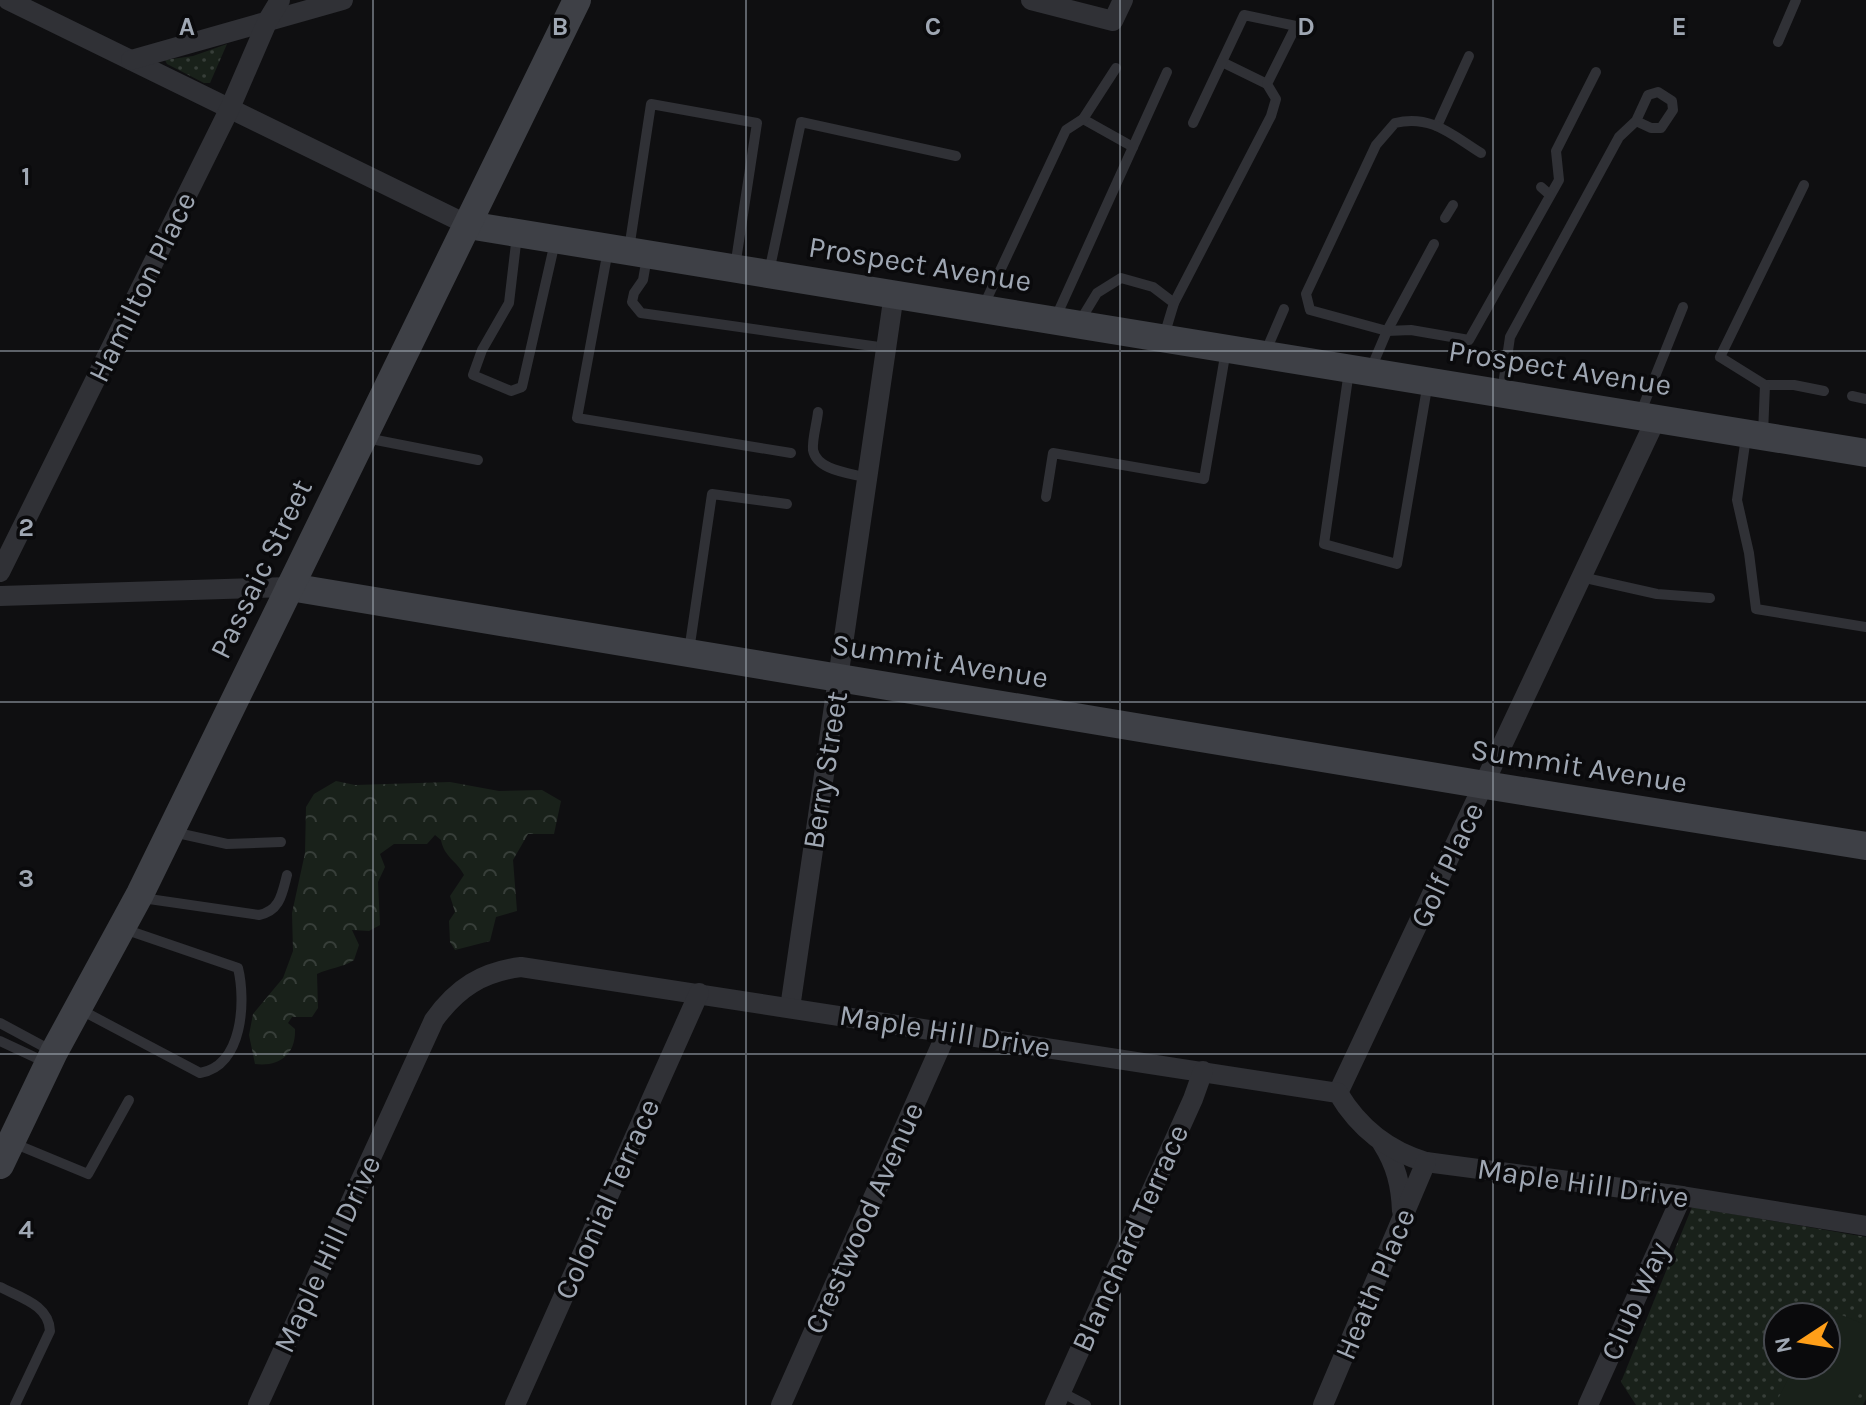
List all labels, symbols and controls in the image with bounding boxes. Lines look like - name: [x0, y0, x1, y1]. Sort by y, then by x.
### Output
- text: A: [179, 11, 195, 42]
- text: B: [552, 11, 568, 42]
- text: C: [925, 11, 941, 42]
- text: D: [1297, 11, 1315, 42]
- text: E: [1671, 11, 1687, 42]
- text: 1: [21, 161, 31, 192]
- street label: Hamilton Place: [80, 186, 204, 388]
- street label: Prospect Avenue: [806, 229, 1034, 299]
- street label: Prospect Avenue: [1446, 333, 1674, 403]
- street label: Passaic Street: [202, 473, 320, 665]
- text: 2: [18, 512, 34, 543]
- street label: Summit Avenue: [829, 626, 1051, 696]
- street label: Berry Street: [795, 689, 855, 851]
- street label: Summit Avenue: [1468, 731, 1690, 801]
- street label: Golf Place: [1402, 797, 1492, 933]
- text: 3: [18, 863, 34, 894]
- street label: Maple Hill Drive: [837, 997, 1053, 1065]
- street label: Colonial Terrace: [547, 1093, 667, 1305]
- street label: Crestwood Avenue: [797, 1097, 931, 1339]
- street label: Blanchard Terrace: [1064, 1119, 1196, 1357]
- street label: Maple Hill Drive: [266, 1150, 388, 1358]
- street label: Maple Hill Drive: [1475, 1150, 1691, 1216]
- street label: Heath Place: [1327, 1203, 1423, 1365]
- text: 4: [18, 1214, 34, 1245]
- street label: Club Way: [1593, 1236, 1677, 1366]
- north arrow: [1762, 1301, 1842, 1381]
- text: N: [1769, 1335, 1798, 1355]

